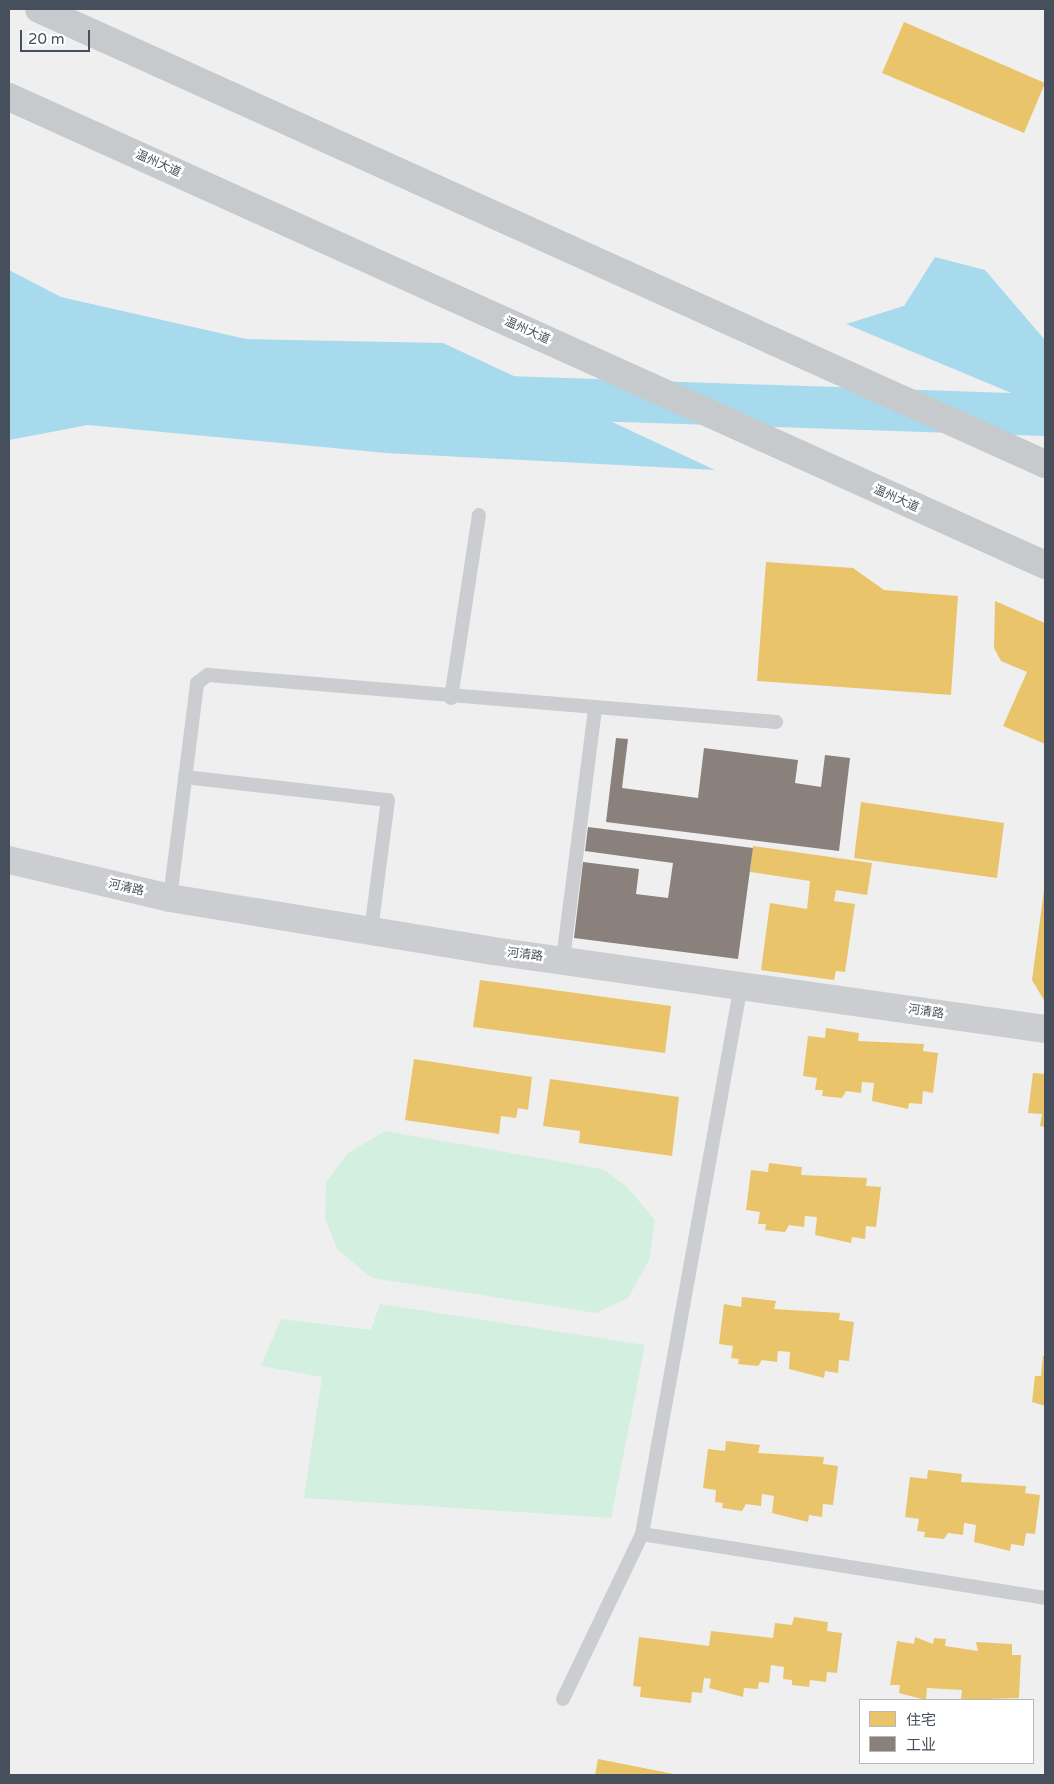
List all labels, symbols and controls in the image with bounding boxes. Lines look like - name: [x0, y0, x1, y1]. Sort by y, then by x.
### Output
- scale bar: [22, 20, 92, 52]
- text: 20 m: [28, 30, 65, 48]
- street label: 温州大道: [133, 148, 183, 180]
- street label: 温州大道: [502, 315, 552, 347]
- street label: 温州大道: [871, 483, 921, 515]
- street label: 河清路: [107, 877, 145, 899]
- street label: 河清路: [506, 946, 544, 964]
- street label: 河清路: [907, 1002, 945, 1022]
- legend: [859, 1699, 1034, 1764]
- text: 住宅: [906, 1711, 936, 1729]
- text: 工业: [906, 1736, 936, 1754]

